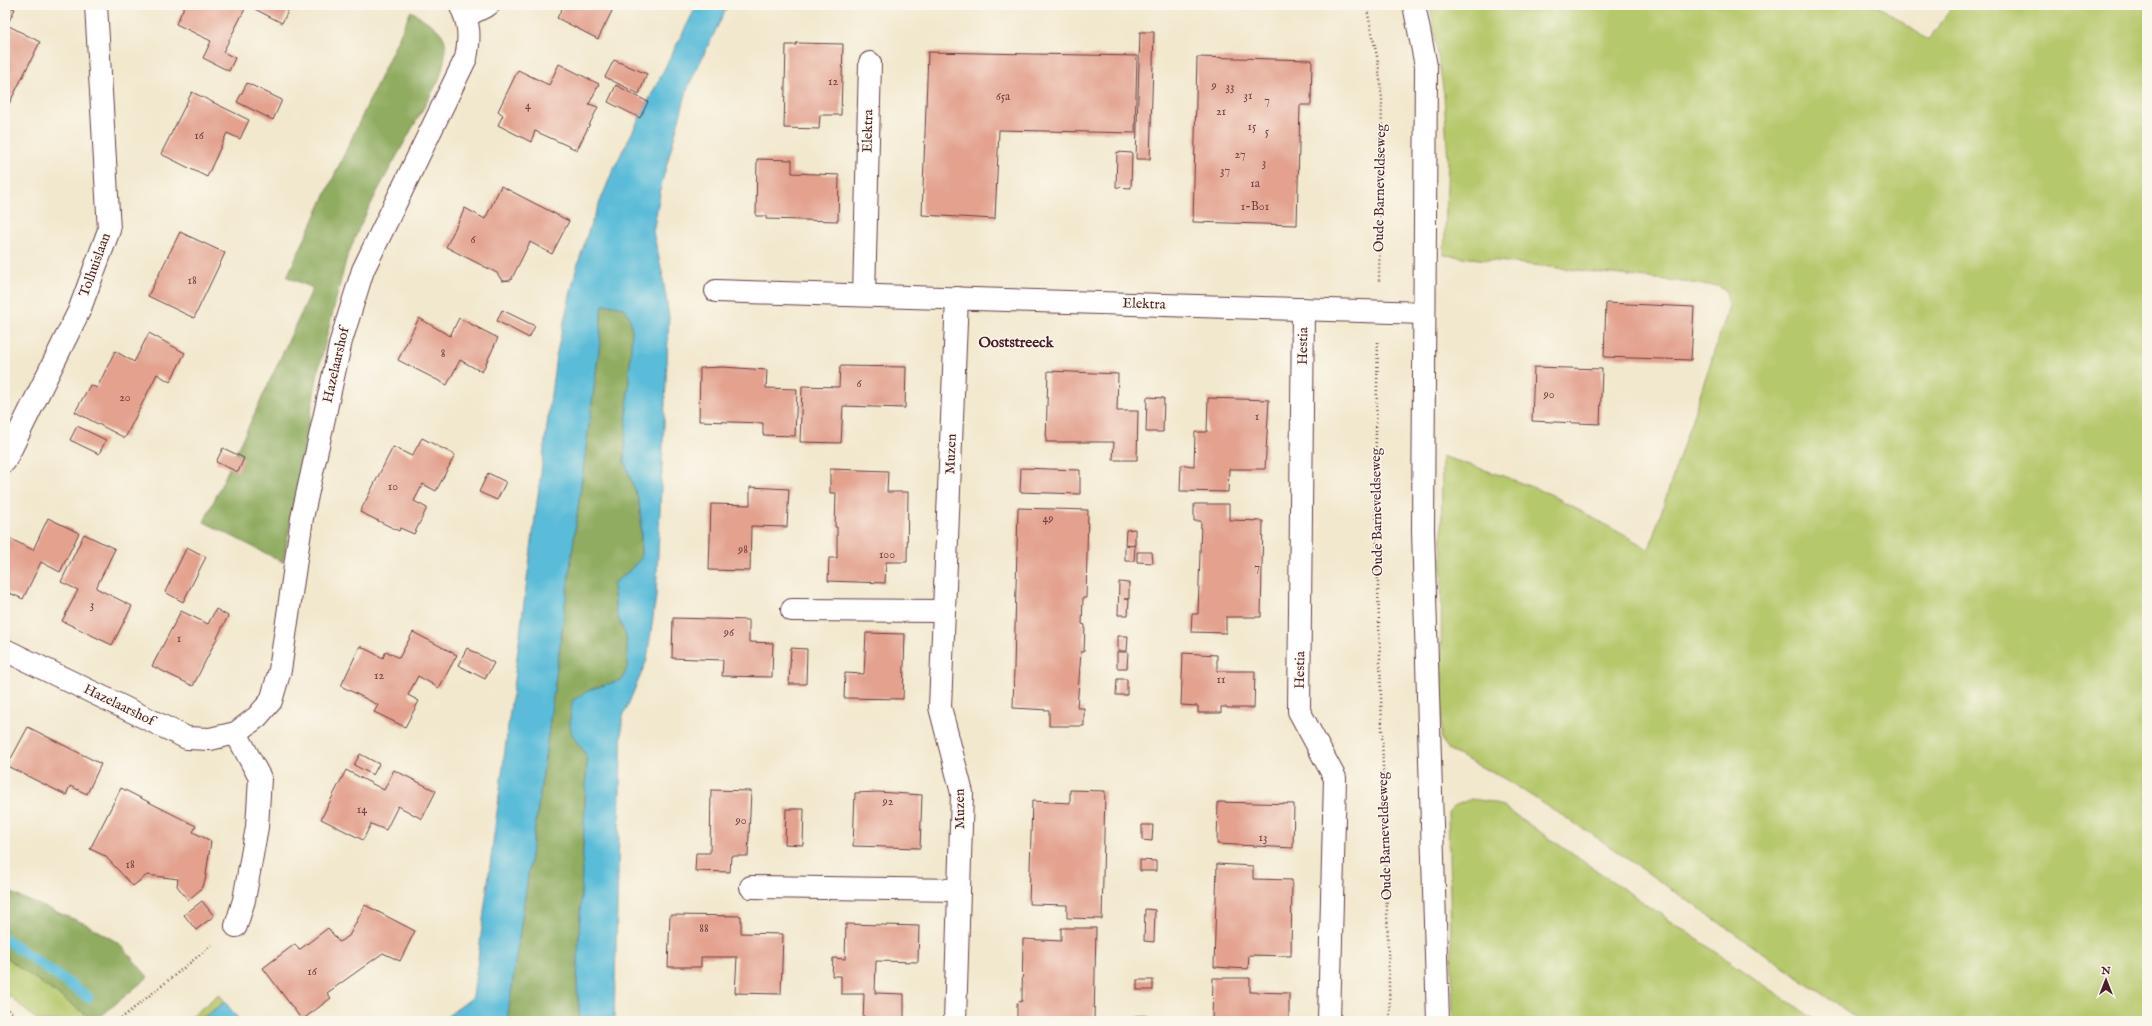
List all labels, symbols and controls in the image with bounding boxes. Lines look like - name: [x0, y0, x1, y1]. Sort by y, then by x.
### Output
- house number: 12: [828, 74, 838, 89]
- house number: 9: [1210, 78, 1217, 93]
- house number: 33: [1226, 79, 1234, 94]
- house number: 31: [1244, 88, 1252, 103]
- house number: 65a: [996, 89, 1011, 104]
- house number: 7: [1264, 93, 1270, 108]
- house number: 4: [525, 98, 531, 113]
- house number: 21: [1216, 104, 1226, 119]
- street label: Elektra: [859, 108, 877, 153]
- house number: 15: [1248, 119, 1257, 134]
- street label: Oude Barneveldseweg: [1370, 123, 1390, 252]
- house number: 5: [1265, 124, 1270, 139]
- house number: 16: [194, 128, 205, 143]
- house number: 27: [1234, 147, 1246, 162]
- house number: 3: [1262, 155, 1266, 170]
- house number: 37: [1220, 163, 1230, 178]
- house number: 1a: [1250, 176, 1261, 191]
- house number: 1-B01: [1241, 199, 1269, 214]
- street label: Tolhuislaan: [75, 230, 115, 300]
- house number: 6: [470, 232, 476, 247]
- house number: 18: [187, 273, 197, 288]
- street label: Elektra: [1122, 294, 1167, 314]
- street label: Hazelaarshof: [319, 323, 354, 405]
- street label: Hestia: [1294, 326, 1312, 365]
- district label: Ooststreeck: [978, 333, 1055, 352]
- house number: 8: [441, 346, 446, 361]
- house number: 6: [856, 376, 862, 391]
- house number: 90: [1542, 387, 1555, 402]
- house number: 20: [119, 390, 131, 405]
- house number: 1: [1255, 409, 1259, 424]
- street label: Muzen: [941, 433, 961, 475]
- street label: Oude Barneveldseweg: [1367, 447, 1387, 576]
- house number: 10: [388, 479, 398, 494]
- house number: 49: [1042, 511, 1054, 526]
- house number: 98: [737, 542, 748, 557]
- house number: 100: [879, 547, 895, 562]
- house number: 7: [1254, 560, 1260, 575]
- house number: 3: [90, 597, 94, 612]
- house number: 96: [723, 625, 735, 640]
- house number: 1: [177, 631, 181, 646]
- street label: Hestia: [1291, 650, 1309, 689]
- house number: 12: [374, 668, 384, 683]
- house number: 11: [1217, 672, 1225, 687]
- street label: Hazelaarshof: [80, 680, 160, 731]
- street label: Oude Barneveldseweg: [1374, 771, 1396, 901]
- street label: Muzen: [951, 788, 969, 829]
- house number: 92: [882, 794, 894, 809]
- house number: 14: [357, 802, 367, 817]
- house number: 90: [734, 813, 747, 828]
- house number: 13: [1259, 830, 1267, 845]
- house number: 18: [125, 857, 135, 872]
- house number: 88: [699, 921, 709, 936]
- north arrow: [2086, 960, 2126, 1000]
- house number: 16: [307, 964, 318, 979]
- text: N: [2100, 964, 2111, 978]

